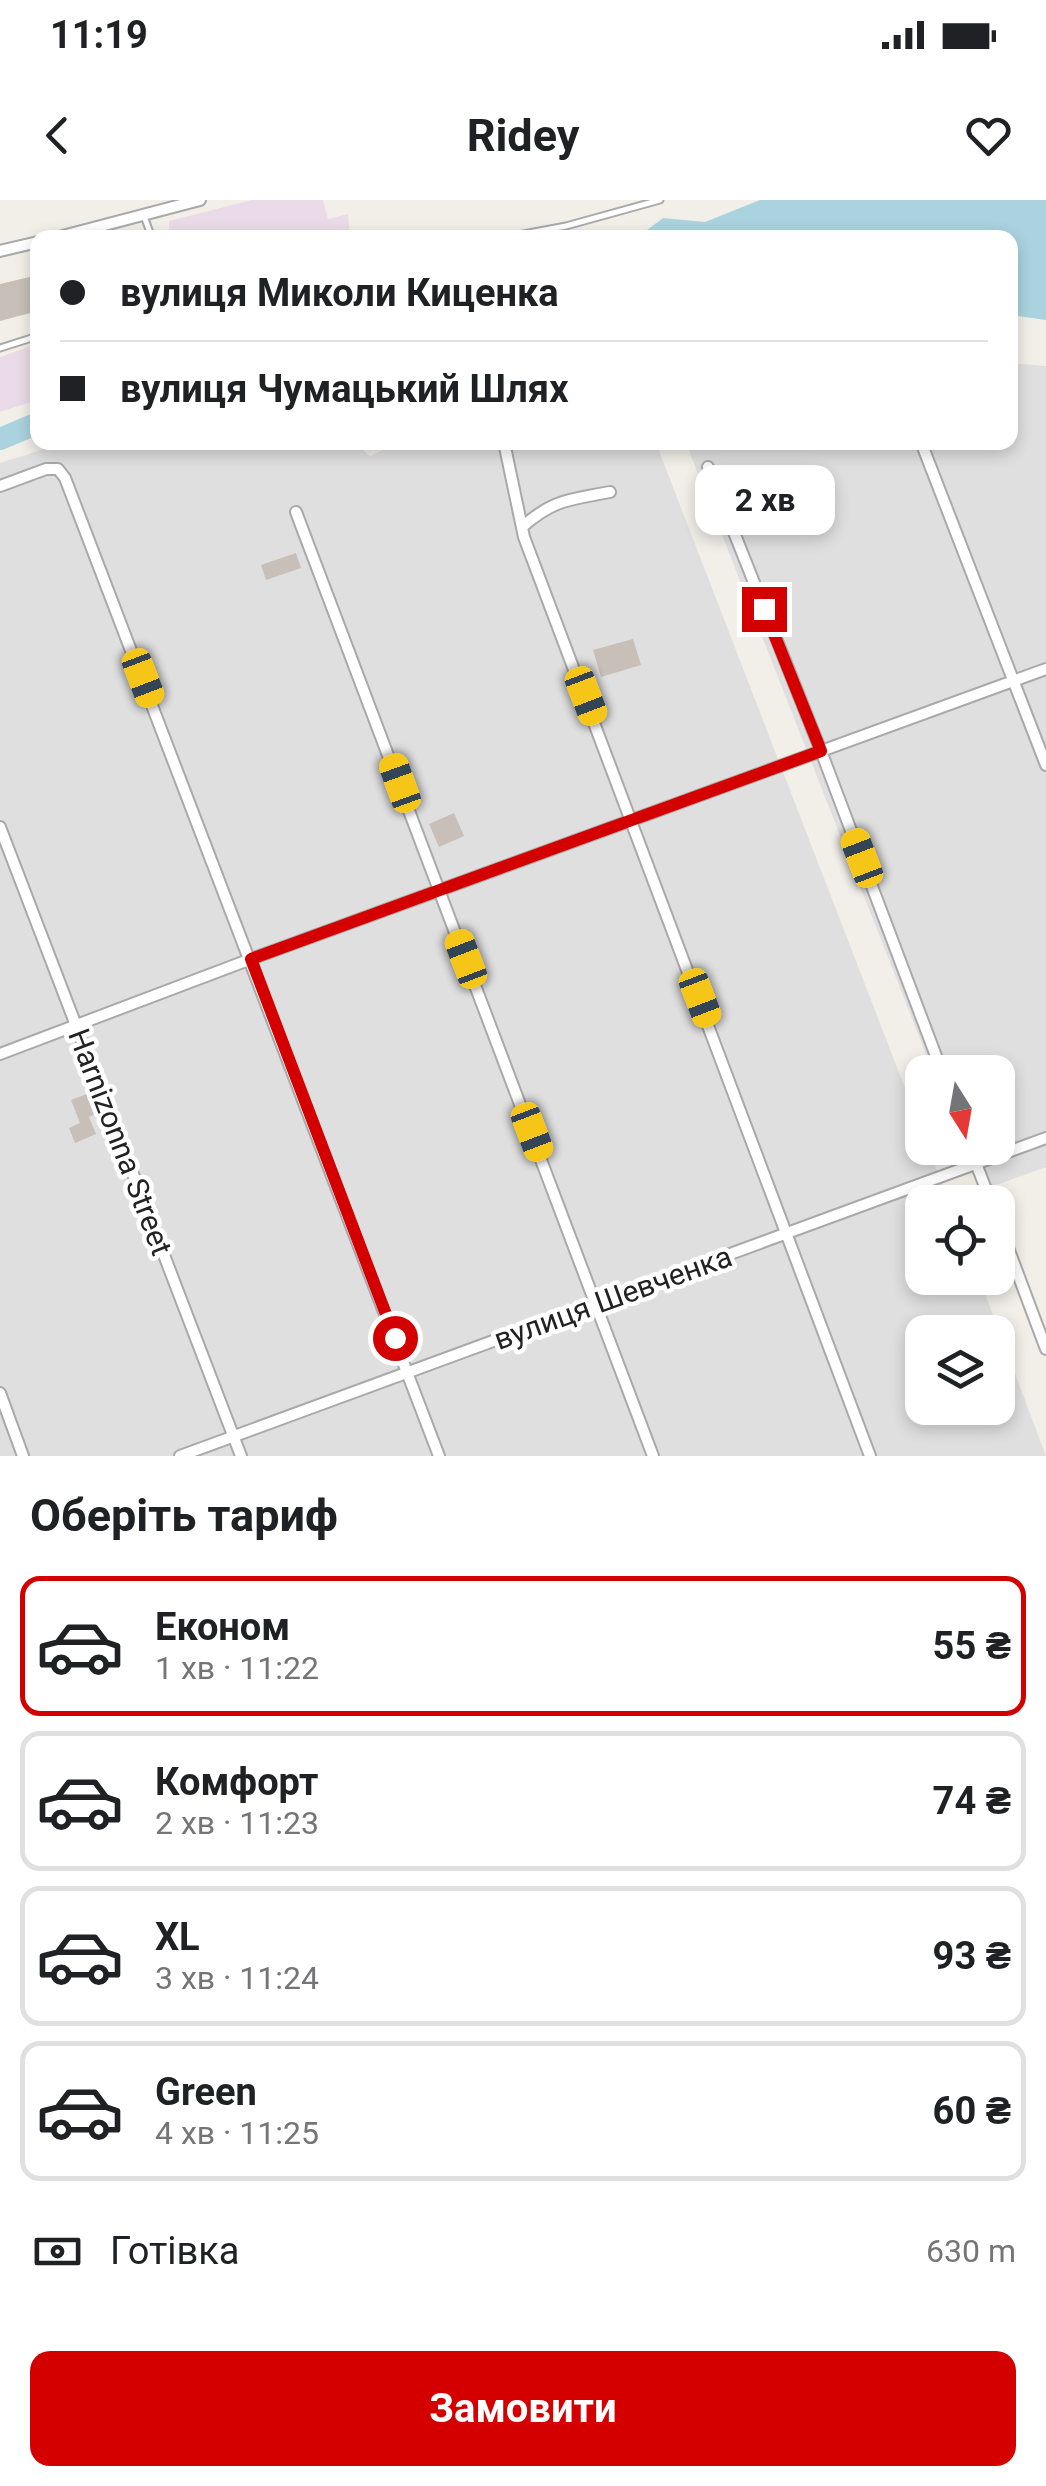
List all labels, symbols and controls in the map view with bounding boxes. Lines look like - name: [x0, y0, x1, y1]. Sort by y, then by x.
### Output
- text: 11:19: [50, 13, 148, 57]
- icon: back: [30, 108, 85, 163]
- icon: heart: [961, 108, 1016, 163]
- text: Ridey: [467, 109, 579, 162]
- text: вулиця Миколи Киценка: [120, 271, 559, 315]
- text: вулиця Чумацький Шлях: [120, 367, 568, 411]
- callout: 2 хв: [694, 464, 834, 534]
- text: 2 хв: [735, 481, 795, 519]
- route end: [742, 587, 787, 632]
- car: [118, 645, 168, 711]
- car: [561, 663, 611, 729]
- car: [376, 750, 424, 816]
- car: [837, 825, 887, 891]
- car: [441, 926, 491, 992]
- car: [675, 965, 725, 1031]
- street label: Harnizonna Street: [61, 1024, 180, 1260]
- north arrow: [905, 1055, 1015, 1165]
- map controls: [905, 1055, 1015, 1425]
- car: [507, 1099, 557, 1165]
- button: locate: [905, 1185, 1015, 1295]
- street label: вулиця Шевченка: [489, 1238, 736, 1357]
- button: layers: [905, 1315, 1015, 1425]
- route start: [373, 1316, 418, 1361]
- text: Оберіть тариф: [30, 1489, 338, 1542]
- icon: car: [35, 1601, 125, 1691]
- text: Економ: [155, 1605, 290, 1649]
- text: 55 ₴: [933, 1624, 1011, 1668]
- text: 1 хв · 11:22: [155, 1649, 319, 1687]
- icon: car: [35, 1756, 125, 1846]
- text: Комфорт: [155, 1760, 318, 1804]
- text: 74 ₴: [933, 1779, 1011, 1823]
- text: 2 хв · 11:23: [155, 1804, 319, 1842]
- icon: car: [35, 1911, 125, 2001]
- text: XL: [155, 1915, 200, 1959]
- text: 93 ₴: [933, 1934, 1011, 1978]
- text: 3 хв · 11:24: [155, 1959, 319, 1997]
- icon: car: [35, 2066, 125, 2156]
- text: Green: [155, 2070, 257, 2114]
- text: 60 ₴: [933, 2089, 1011, 2133]
- text: 4 хв · 11:25: [155, 2114, 319, 2152]
- icon: cash: [30, 2224, 85, 2279]
- text: Готівка: [110, 2229, 239, 2273]
- text: 630 m: [926, 2232, 1016, 2270]
- button: Замовити: [30, 2351, 1016, 2466]

